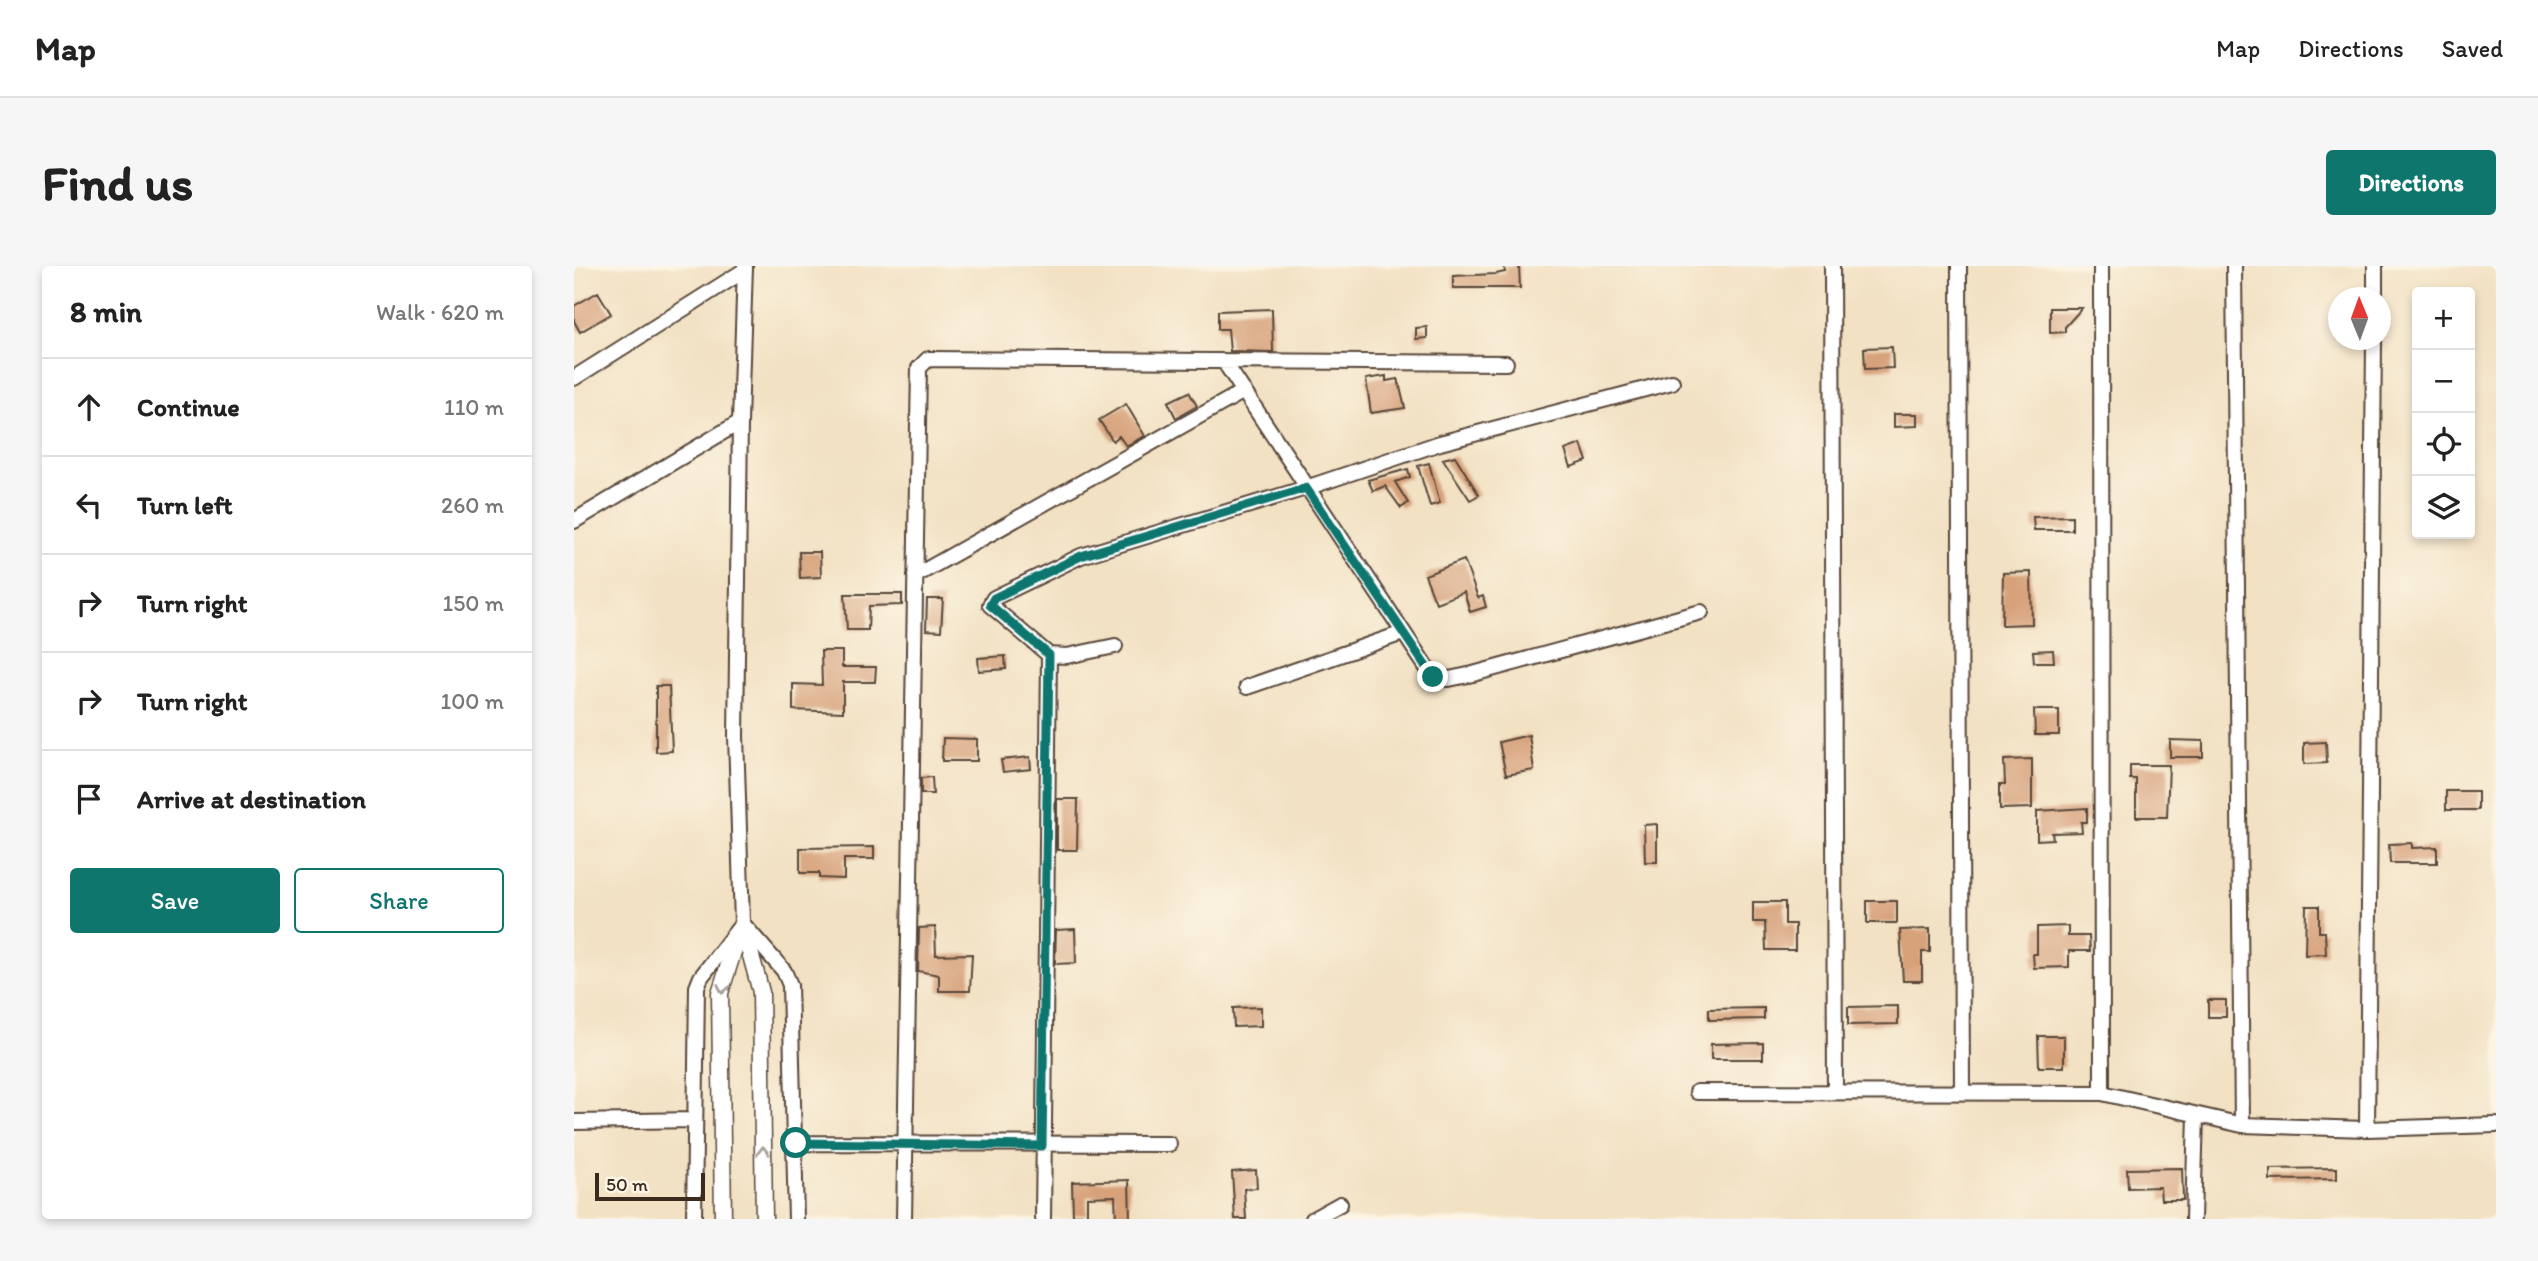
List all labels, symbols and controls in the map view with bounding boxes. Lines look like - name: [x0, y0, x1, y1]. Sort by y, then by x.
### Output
- text: Map: [35, 29, 96, 68]
- text: Map: [2216, 34, 2260, 63]
- text: Directions: [2298, 34, 2404, 63]
- text: Saved: [2442, 34, 2503, 63]
- button: Directions: [2326, 150, 2496, 215]
- text: Find us: [42, 153, 193, 212]
- north arrow: [2328, 287, 2391, 350]
- map controls: [2412, 287, 2475, 539]
- button: +: [2412, 287, 2475, 350]
- text: 8 min: [70, 293, 142, 330]
- text: Walk · 620 m: [376, 298, 504, 326]
- button: −: [2412, 350, 2475, 413]
- icon: ahead: [70, 388, 108, 426]
- text: Continue: [137, 391, 240, 423]
- text: 110 m: [444, 393, 504, 421]
- button: locate: [2412, 413, 2475, 476]
- button: layers: [2412, 476, 2475, 539]
- icon: left: [70, 486, 108, 524]
- text: Turn left: [137, 489, 233, 521]
- text: 260 m: [441, 491, 504, 519]
- icon: right: [70, 584, 108, 622]
- text: Turn right: [137, 587, 248, 619]
- text: 150 m: [443, 589, 504, 617]
- route end: [1417, 661, 1448, 692]
- icon: right: [70, 682, 108, 720]
- text: Turn right: [137, 685, 248, 717]
- text: 100 m: [440, 687, 504, 715]
- icon: arrive: [70, 780, 108, 818]
- text: Arrive at destination: [137, 783, 366, 815]
- button: Save: [70, 868, 280, 933]
- button: Share: [294, 868, 504, 933]
- one-way arrow: [716, 983, 731, 995]
- route start: [780, 1127, 811, 1158]
- one-way arrow: [755, 1145, 771, 1156]
- scale bar: [595, 1170, 705, 1202]
- text: 50 m: [606, 1173, 648, 1196]

